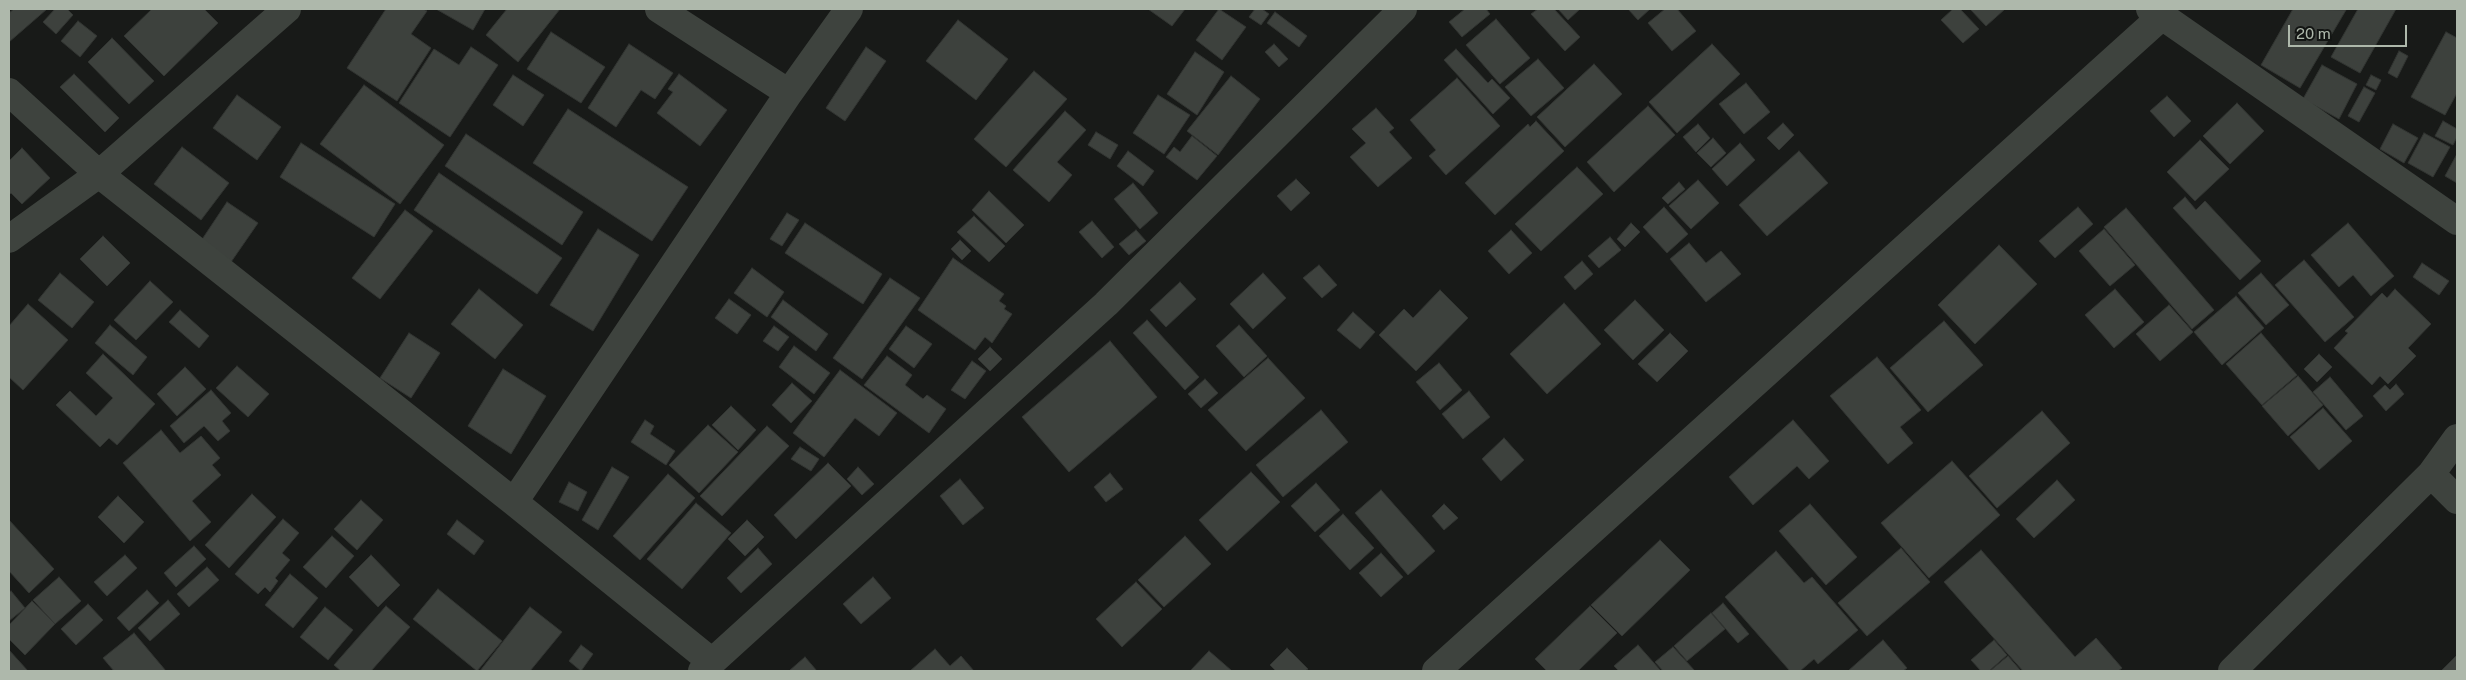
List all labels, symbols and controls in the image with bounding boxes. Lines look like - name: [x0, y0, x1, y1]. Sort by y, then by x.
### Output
- scale bar: [2291, 15, 2410, 47]
- text: 20 m: [2296, 25, 2331, 42]

